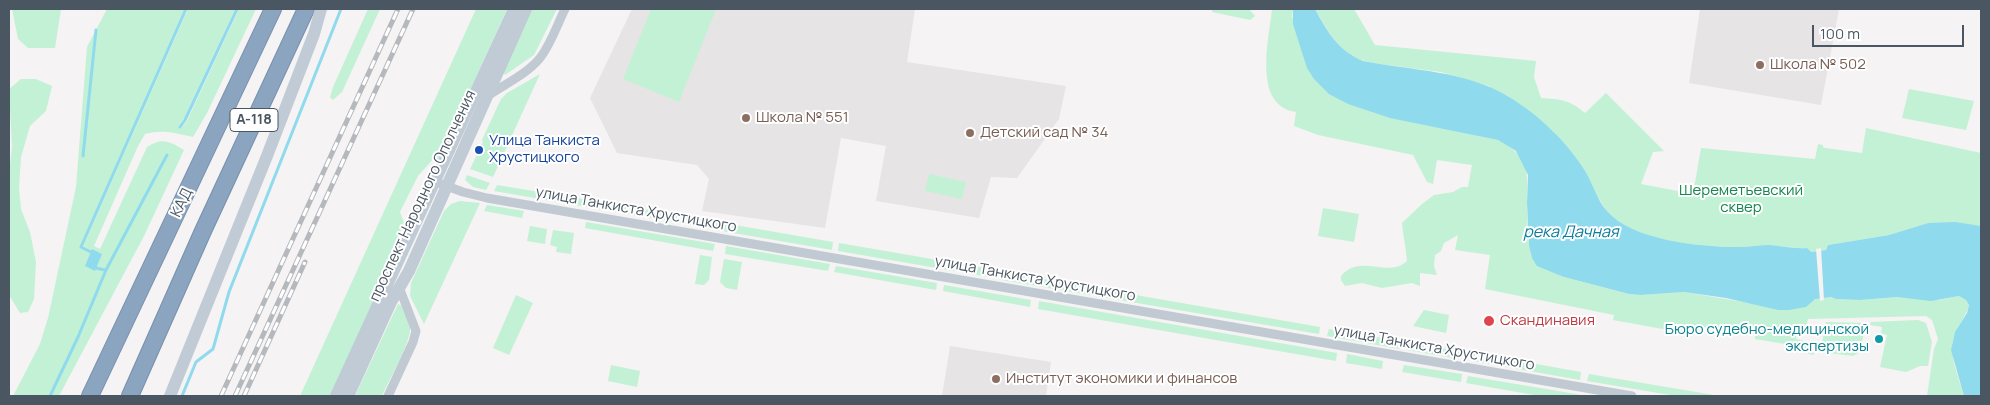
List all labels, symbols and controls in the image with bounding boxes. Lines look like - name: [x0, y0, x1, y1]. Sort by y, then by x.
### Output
- scale bar: [1815, 15, 1968, 47]
- text: 100 m: [1820, 23, 1860, 44]
- place label: Школа № 502: [1770, 56, 1866, 74]
- marker: Школа № 502: [1754, 59, 1766, 71]
- street label: проспект Народного Ополчения: [366, 87, 480, 305]
- road number: А-118: [230, 108, 278, 132]
- place label: Школа № 551: [756, 109, 848, 127]
- marker: Школа № 551: [740, 112, 752, 124]
- place label: Детский сад № 34: [980, 124, 1108, 142]
- marker: Детский сад № 34: [964, 127, 976, 139]
- place label: Улица Танкиста Хрустицкого: [489, 132, 600, 167]
- marker: Улица Танкиста Хрустицкого: [473, 144, 485, 156]
- park label: Шереметьевский сквер: [1679, 182, 1803, 217]
- street label: улица Танкиста Хрустицкого: [534, 183, 738, 237]
- street label: КАД: [167, 186, 197, 220]
- water label: река Дачная: [1523, 223, 1619, 243]
- street label: улица Танкиста Хрустицкого: [933, 252, 1137, 306]
- place label: Скандинавия: [1500, 312, 1595, 330]
- marker: Скандинавия: [1482, 314, 1496, 328]
- street label: улица Танкиста Хрустицкого: [1332, 321, 1536, 375]
- place label: Бюро судебно-медицинской экспертизы: [1665, 321, 1869, 356]
- marker: Бюро судебно-медицинской экспертизы: [1873, 333, 1885, 345]
- place label: Институт экономики и финансов: [1006, 370, 1237, 388]
- marker: Институт экономики и финансов: [990, 373, 1002, 385]

